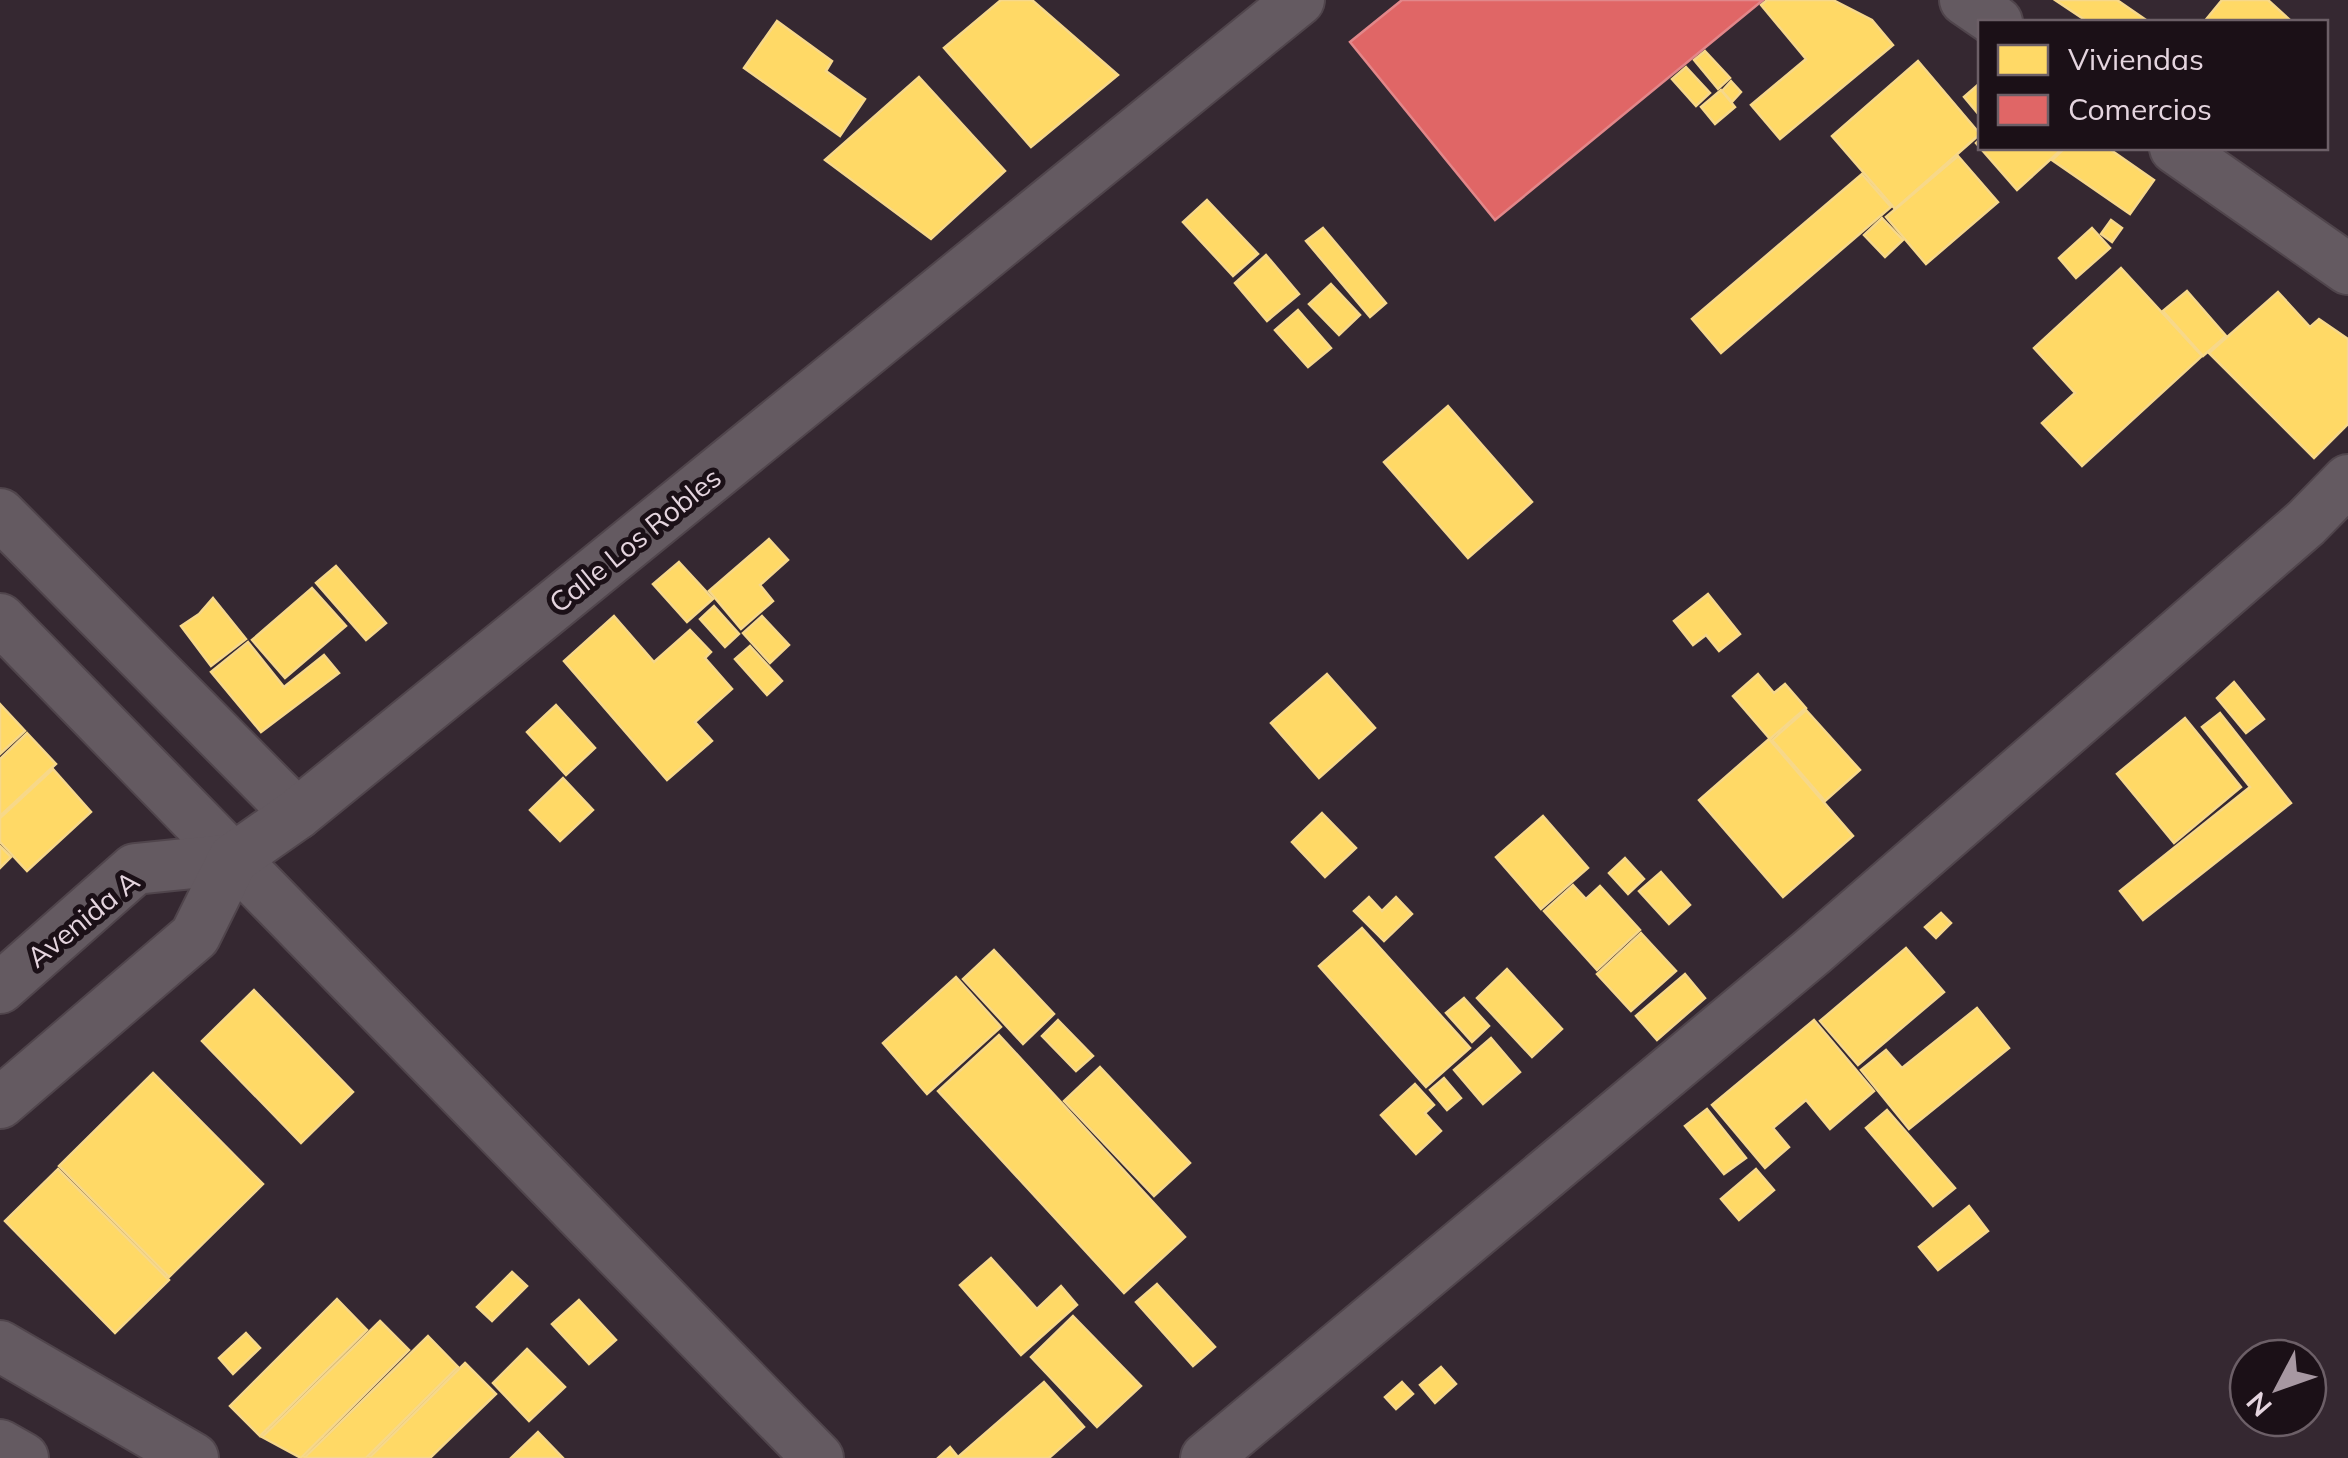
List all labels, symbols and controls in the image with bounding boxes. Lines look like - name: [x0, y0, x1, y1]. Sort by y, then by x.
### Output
- legend: [1978, 20, 2328, 150]
- text: Viviendas: [2068, 40, 2204, 78]
- text: Comercios: [2068, 90, 2212, 128]
- street label: Calle Los Robles: [542, 460, 728, 620]
- street label: Avenida A: [19, 862, 146, 974]
- north arrow: [2228, 1338, 2328, 1438]
- text: N: [2239, 1385, 2279, 1424]

